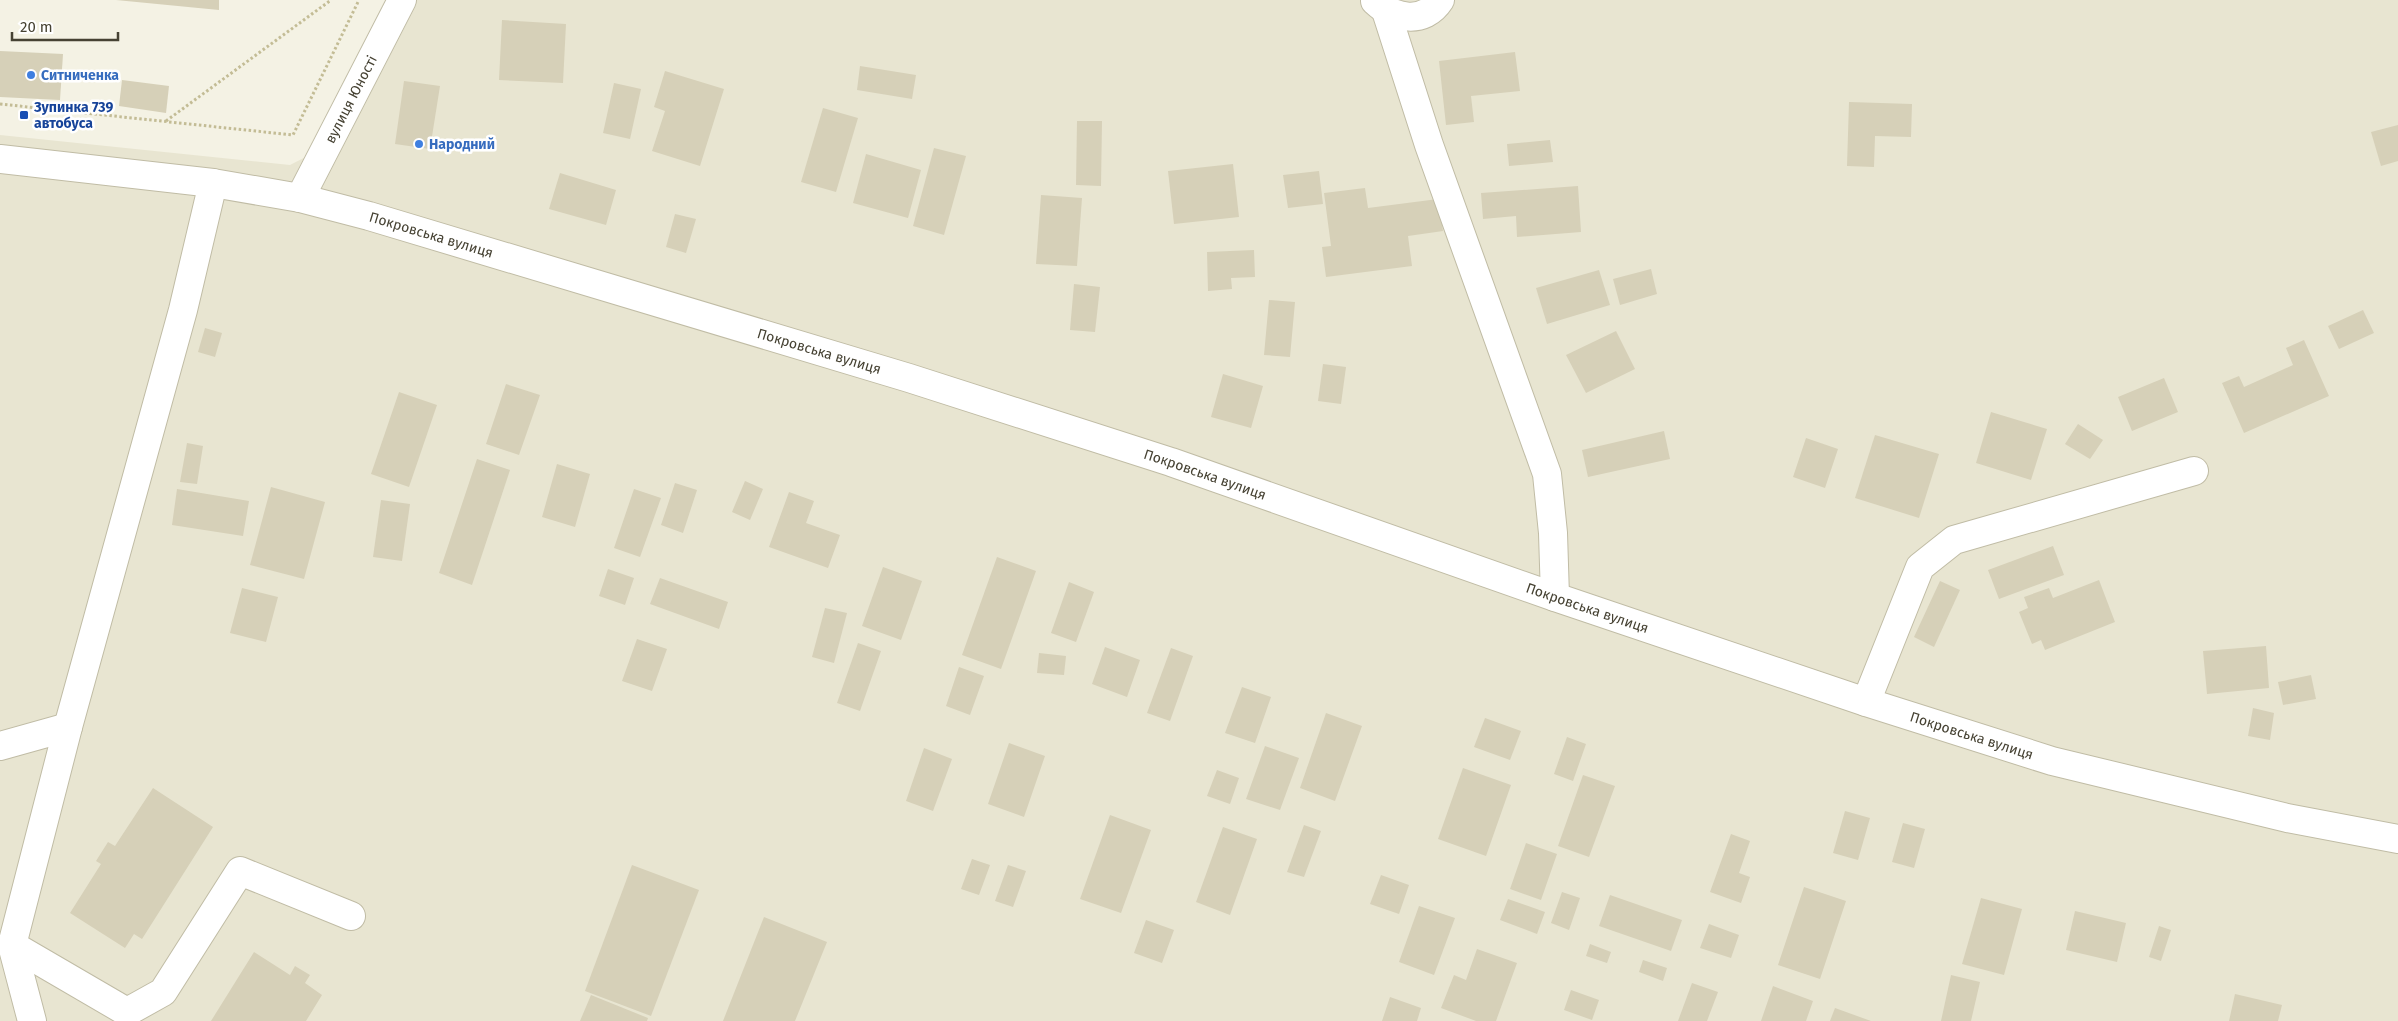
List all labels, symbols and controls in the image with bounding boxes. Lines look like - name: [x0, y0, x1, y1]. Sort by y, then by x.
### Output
- scale bar: [12, 10, 119, 42]
- text: 20 m: [20, 18, 53, 36]
- street label: вулиця Юності: [322, 53, 381, 146]
- place label: Ситниченка: [41, 67, 119, 84]
- marker: Ситниченка: [25, 69, 37, 81]
- place label: Зупинка 739 автобуса: [33, 99, 113, 132]
- marker: Зупинка 739 автобуса: [18, 109, 30, 121]
- place label: Народний: [429, 136, 495, 153]
- marker: Народний: [413, 138, 425, 150]
- street label: Покровська вулиця: [367, 209, 495, 262]
- street label: Покровська вулиця: [755, 325, 883, 378]
- street label: Покровська вулиця: [1142, 446, 1268, 504]
- street label: Покровська вулиця: [1524, 579, 1651, 637]
- street label: Покровська вулиця: [1908, 708, 2035, 764]

